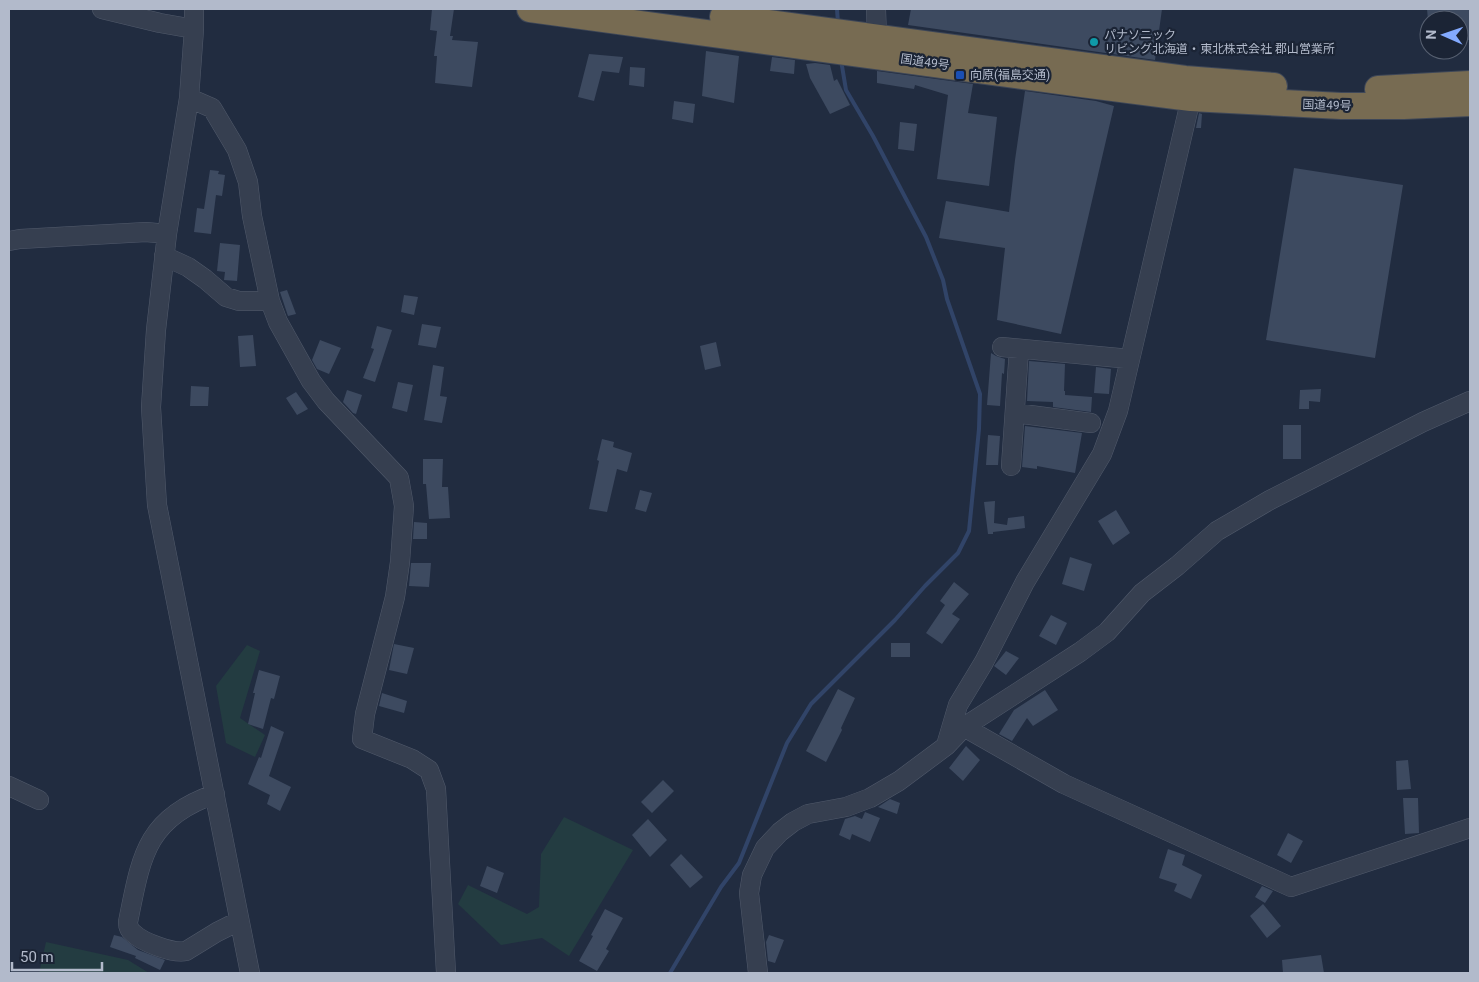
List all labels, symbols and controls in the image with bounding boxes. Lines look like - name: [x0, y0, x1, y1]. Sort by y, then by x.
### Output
- north arrow: [1419, 10, 1469, 60]
- place label: パナソニック リビング北海道・東北株式会社 郡山営業所: [1104, 28, 1335, 56]
- text: N: [1423, 29, 1439, 40]
- marker: パナソニック リビング北海道・東北株式会社 郡山営業所: [1088, 36, 1100, 48]
- street label: 国道49号: [900, 52, 950, 72]
- place label: 向原(福島交通): [970, 68, 1050, 82]
- marker: 向原(福島交通): [954, 69, 966, 81]
- street label: 国道49号: [1302, 97, 1352, 113]
- scale bar: [12, 940, 102, 972]
- text: 50 m: [20, 948, 54, 966]

